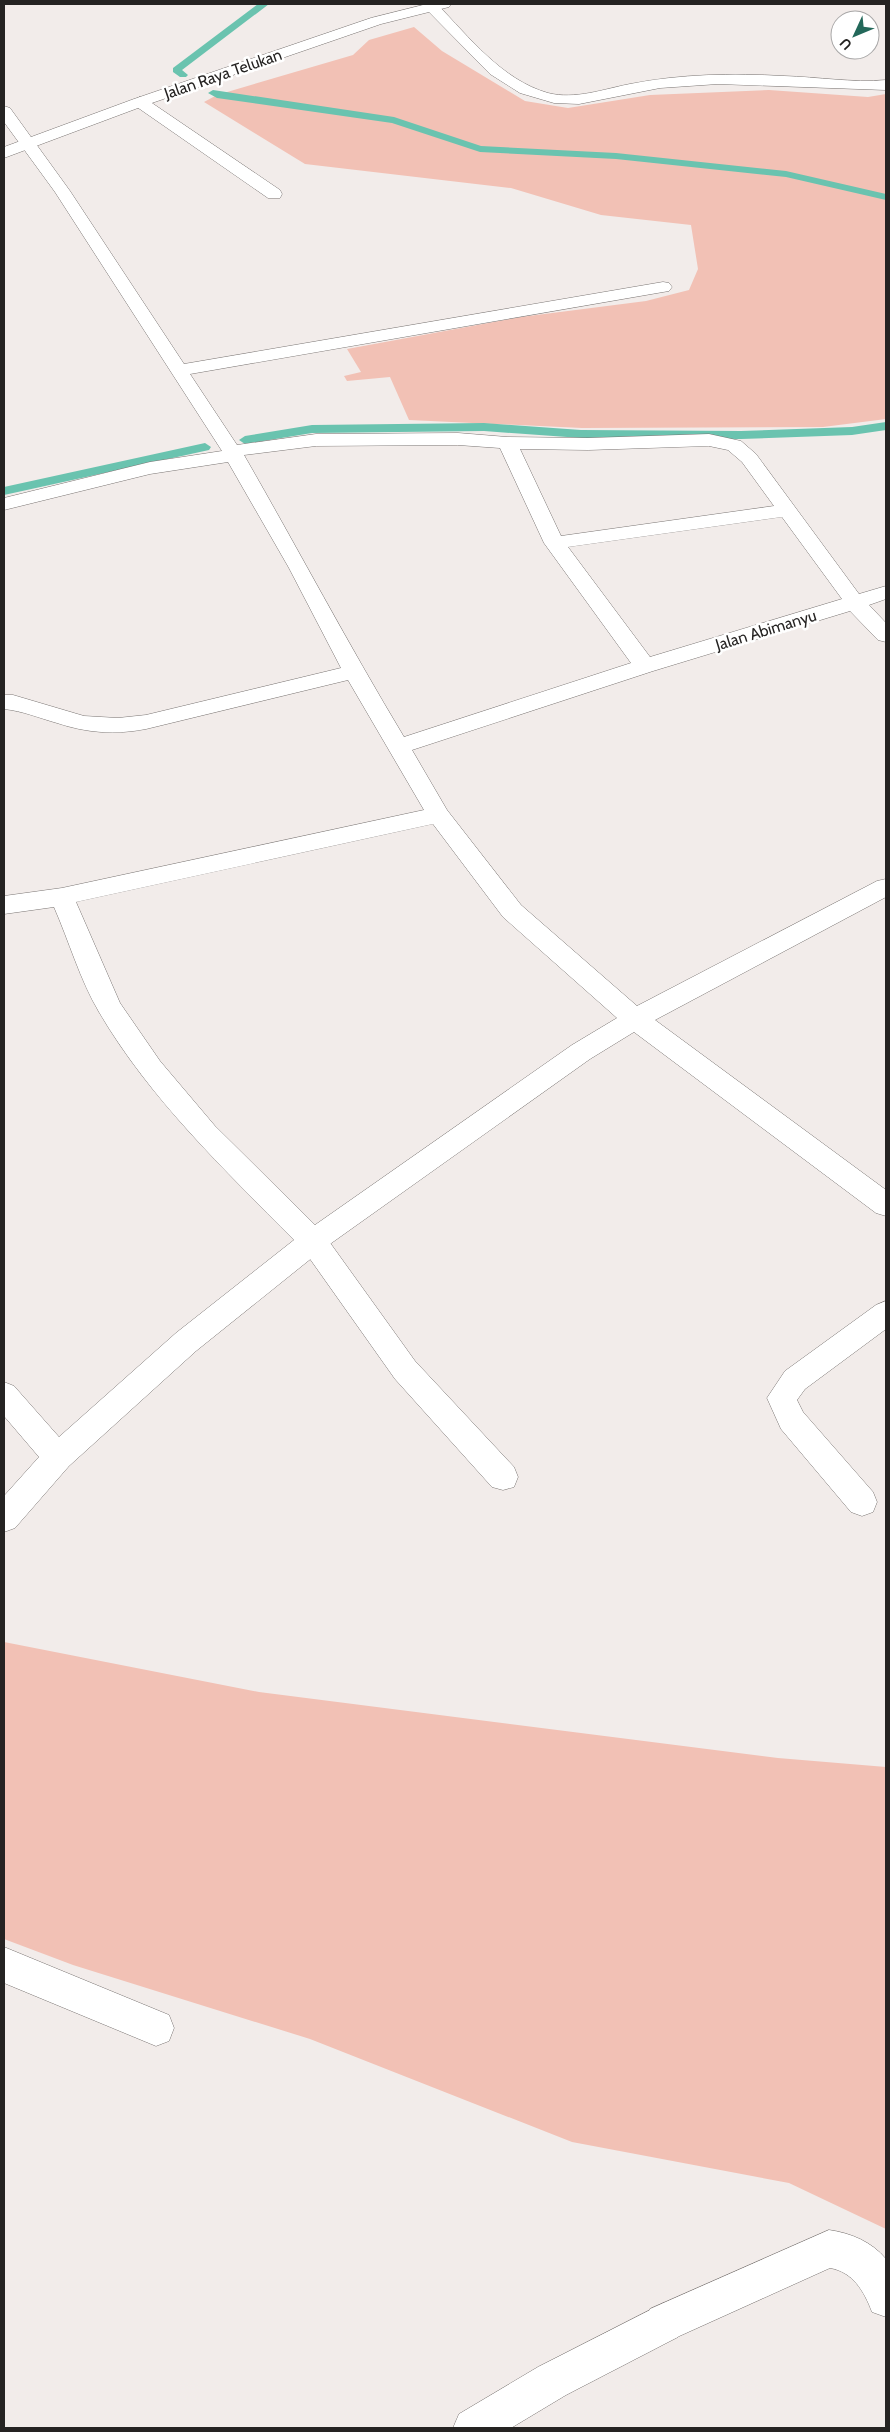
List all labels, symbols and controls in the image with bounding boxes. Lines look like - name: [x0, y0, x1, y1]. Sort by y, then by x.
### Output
- north arrow: [830, 10, 880, 60]
- text: U: [836, 34, 856, 54]
- street label: Jalan Raya Telukan: [161, 45, 284, 103]
- street label: Jalan Abimanyu: [712, 606, 819, 655]

